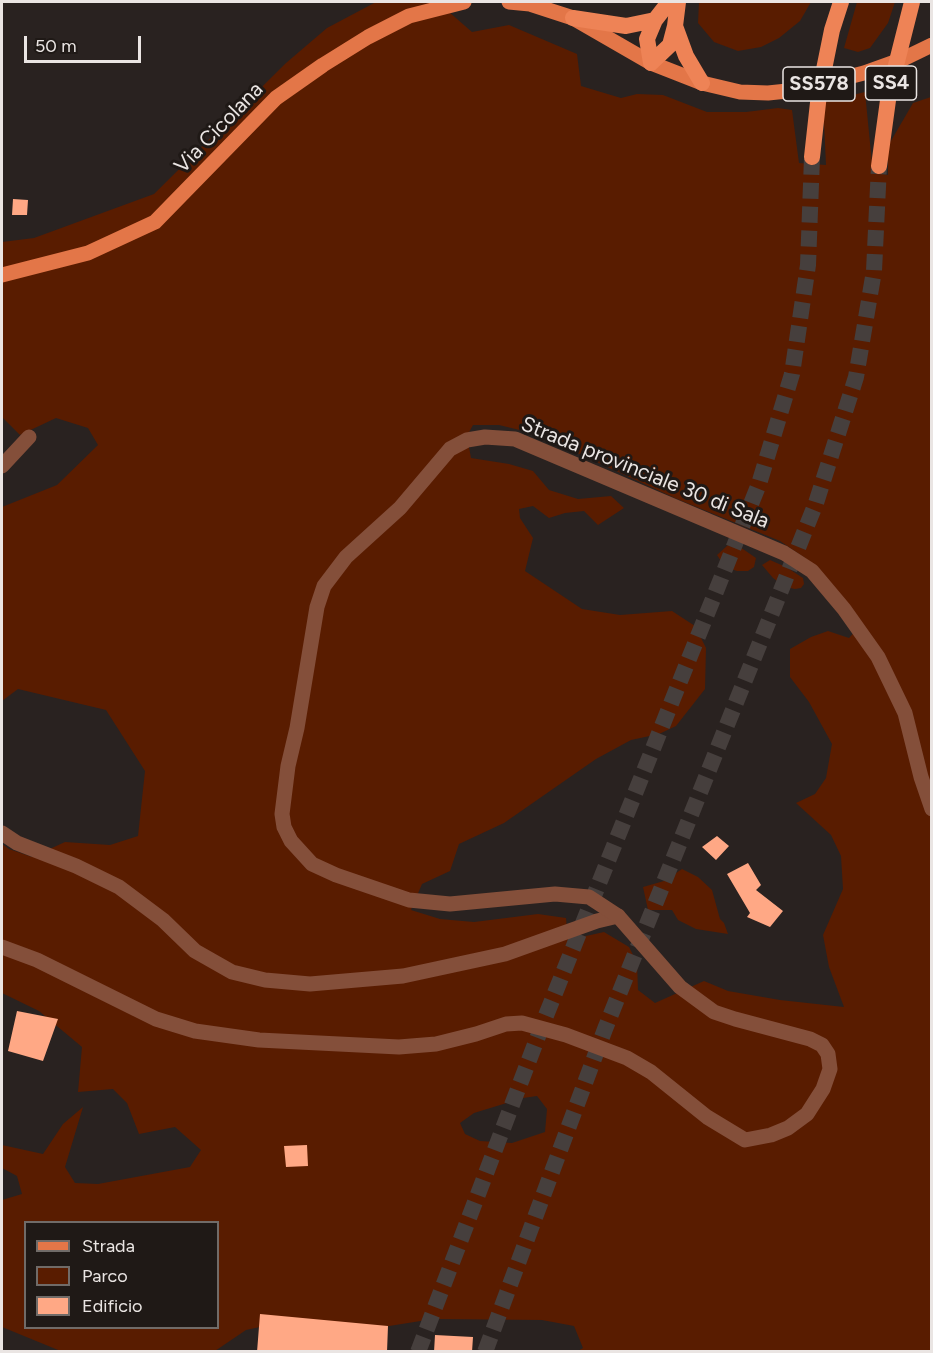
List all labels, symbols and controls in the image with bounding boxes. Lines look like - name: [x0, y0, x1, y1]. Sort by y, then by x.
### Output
- scale bar: [27, 24, 144, 62]
- text: 50 m: [35, 35, 77, 57]
- road number: SS4: [866, 66, 916, 100]
- road number: SS578: [783, 67, 855, 101]
- street label: Via Cicolana: [169, 77, 269, 179]
- street label: Strada provinciale 30 di Sala: [517, 412, 773, 534]
- legend: [24, 1221, 219, 1329]
- text: Strada: [82, 1235, 135, 1257]
- text: Parco: [82, 1265, 128, 1287]
- text: Edificio: [82, 1295, 143, 1317]

